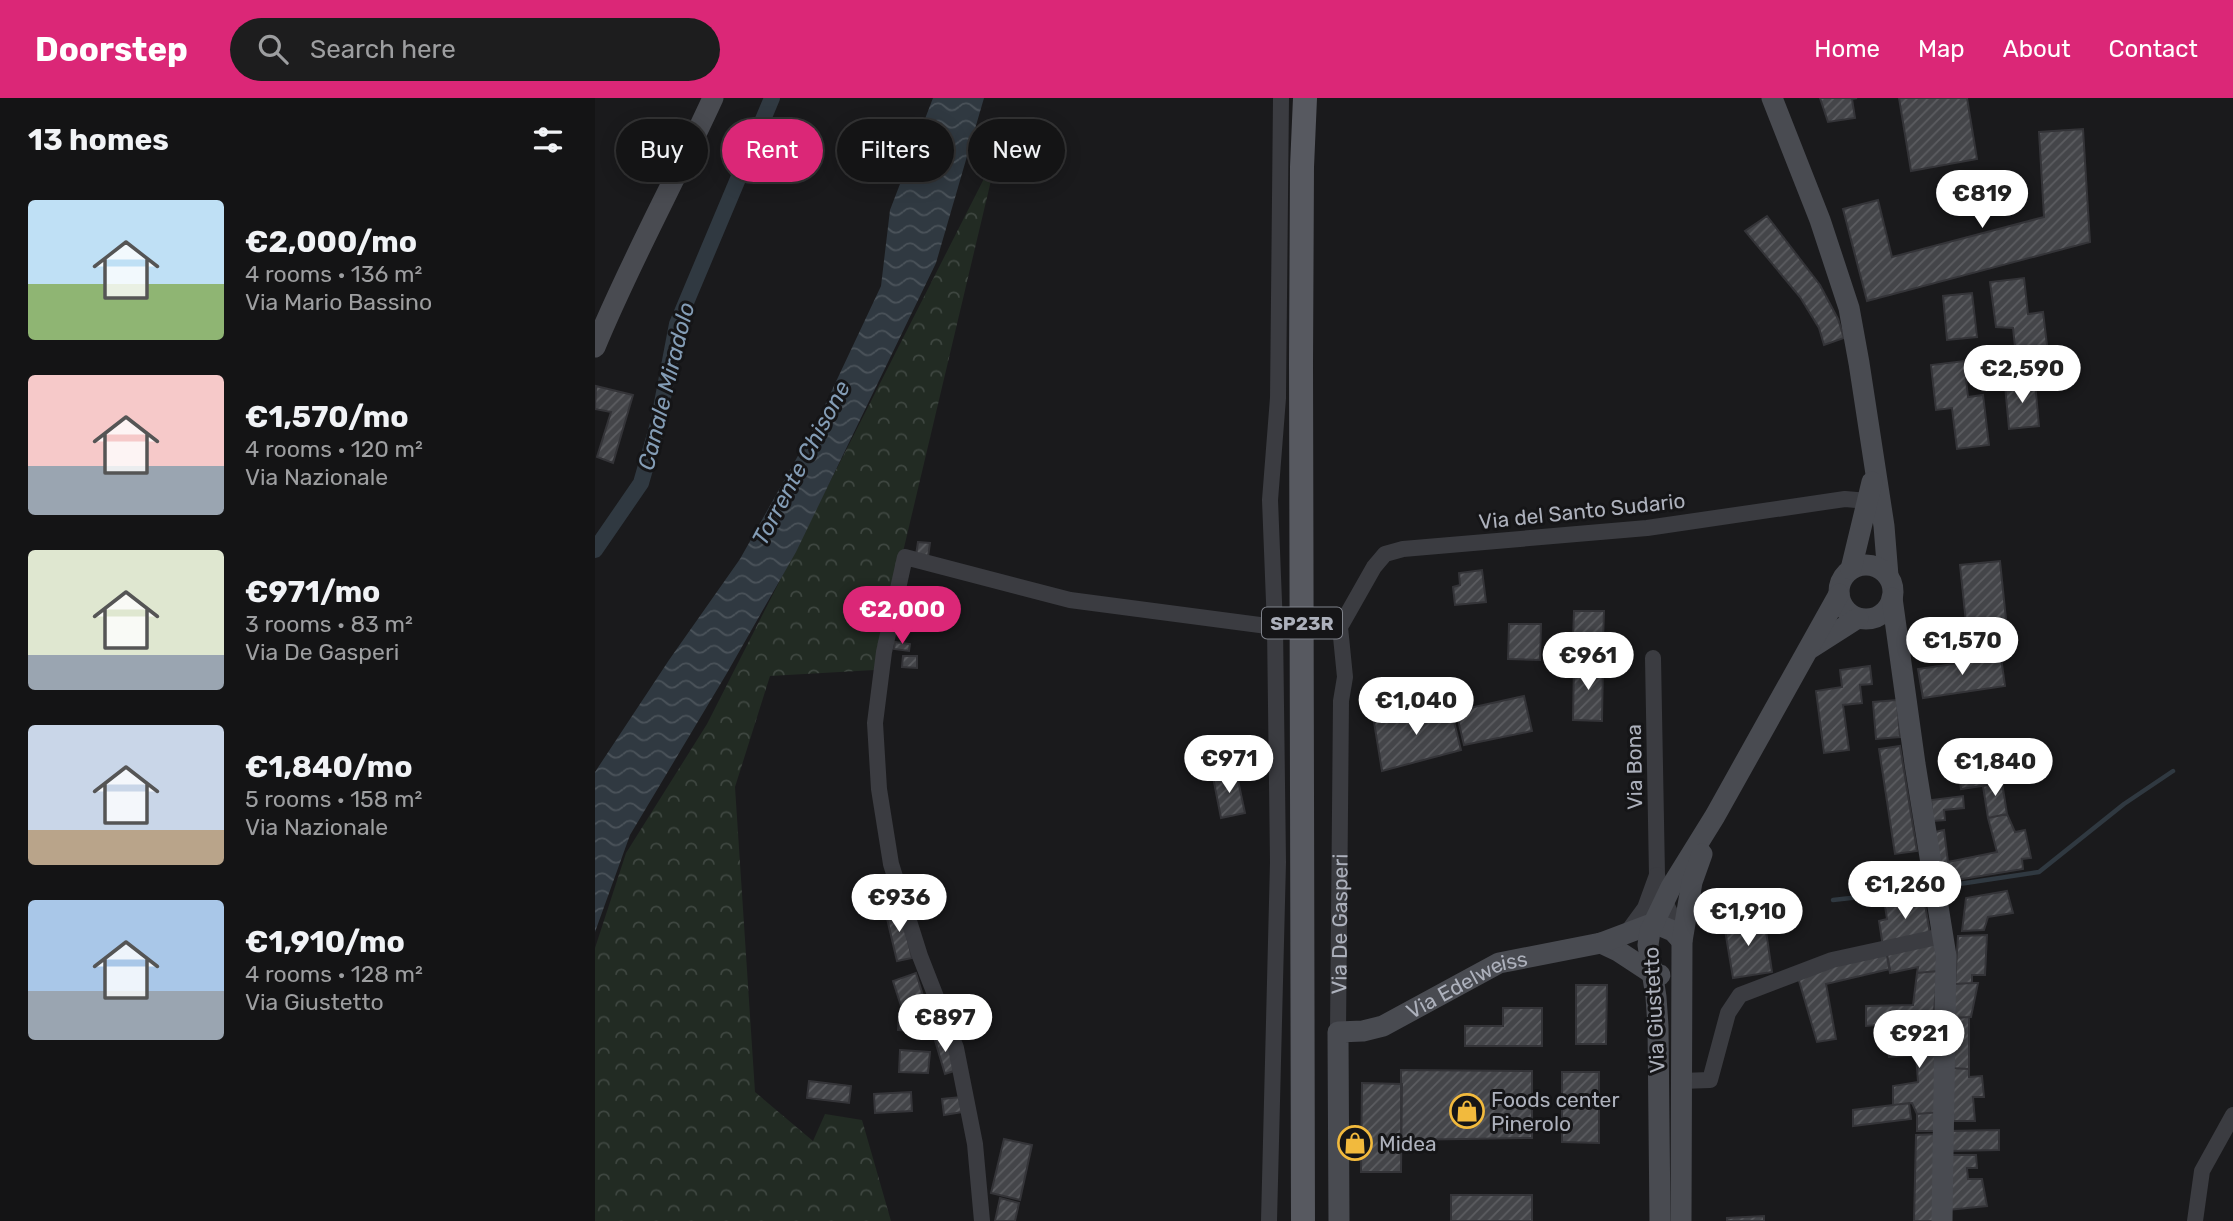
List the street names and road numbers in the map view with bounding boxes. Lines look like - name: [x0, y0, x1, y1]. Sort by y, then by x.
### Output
- street label: Via del Santo Sudario: [1477, 488, 1687, 534]
- road number: SP23R: [1262, 608, 1342, 638]
- street label: Via Bona: [1621, 724, 1647, 810]
- street label: Via De Gasperi: [1326, 853, 1352, 995]
- street label: Via Edelweiss: [1402, 945, 1529, 1024]
- street label: Via Giustetto: [1638, 946, 1670, 1074]

